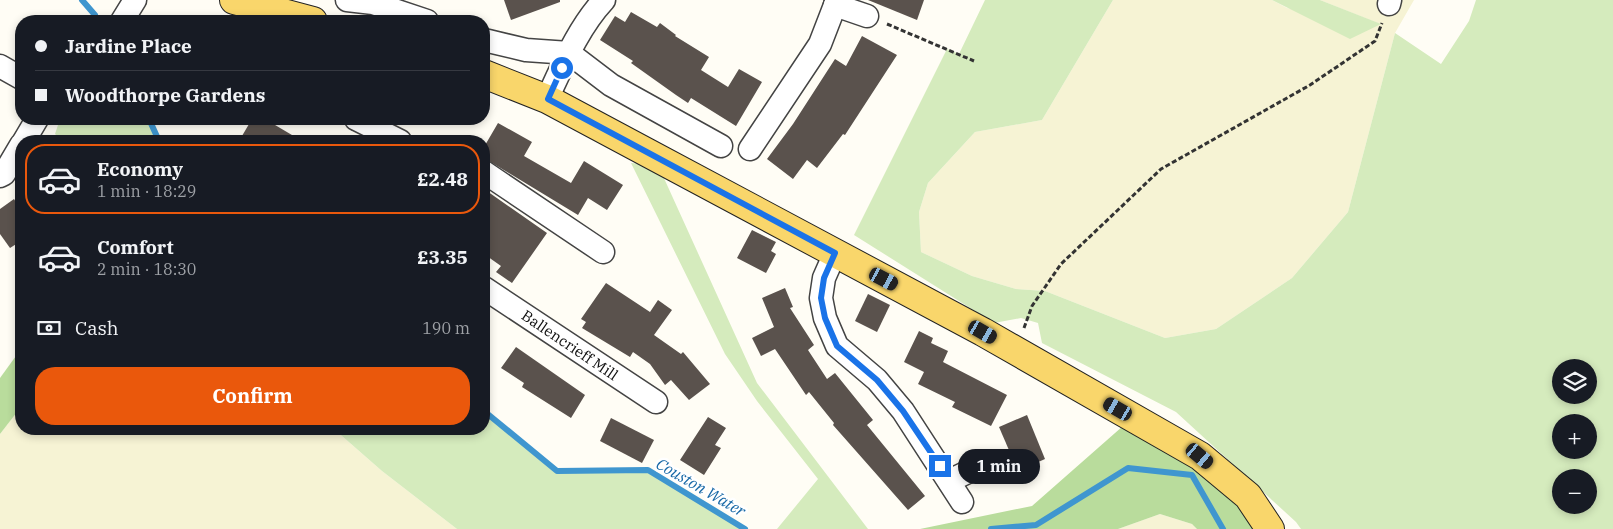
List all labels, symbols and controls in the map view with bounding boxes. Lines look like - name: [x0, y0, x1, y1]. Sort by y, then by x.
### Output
- text: Jardine Place: [65, 34, 192, 58]
- route start: [551, 57, 573, 79]
- text: Woodthorpe Gardens: [65, 83, 265, 107]
- icon: car: [37, 157, 82, 202]
- text: Economy: [97, 157, 183, 181]
- text: £2.48: [417, 167, 468, 191]
- text: 1 min · 18:29: [97, 181, 196, 201]
- icon: car: [37, 235, 82, 280]
- text: Comfort: [97, 235, 174, 259]
- text: £3.35: [417, 245, 468, 269]
- text: 2 min · 18:30: [97, 259, 196, 279]
- car: [867, 265, 900, 293]
- street label: Ballencrieff Mill: [518, 306, 622, 384]
- icon: cash: [35, 314, 63, 342]
- text: Cash: [75, 316, 119, 340]
- text: 190 m: [422, 318, 470, 338]
- car: [966, 318, 999, 346]
- map controls: [1552, 359, 1597, 514]
- button: layers: [1552, 359, 1597, 404]
- button: Confirm: [35, 367, 470, 425]
- car: [1101, 395, 1134, 423]
- button: +: [1552, 414, 1597, 459]
- car: [1183, 441, 1216, 471]
- callout: 1 min: [958, 448, 1040, 484]
- water label: Couston Water: [653, 453, 750, 521]
- route end: [929, 455, 951, 477]
- text: 1 min: [977, 456, 1021, 476]
- button: −: [1552, 469, 1597, 514]

